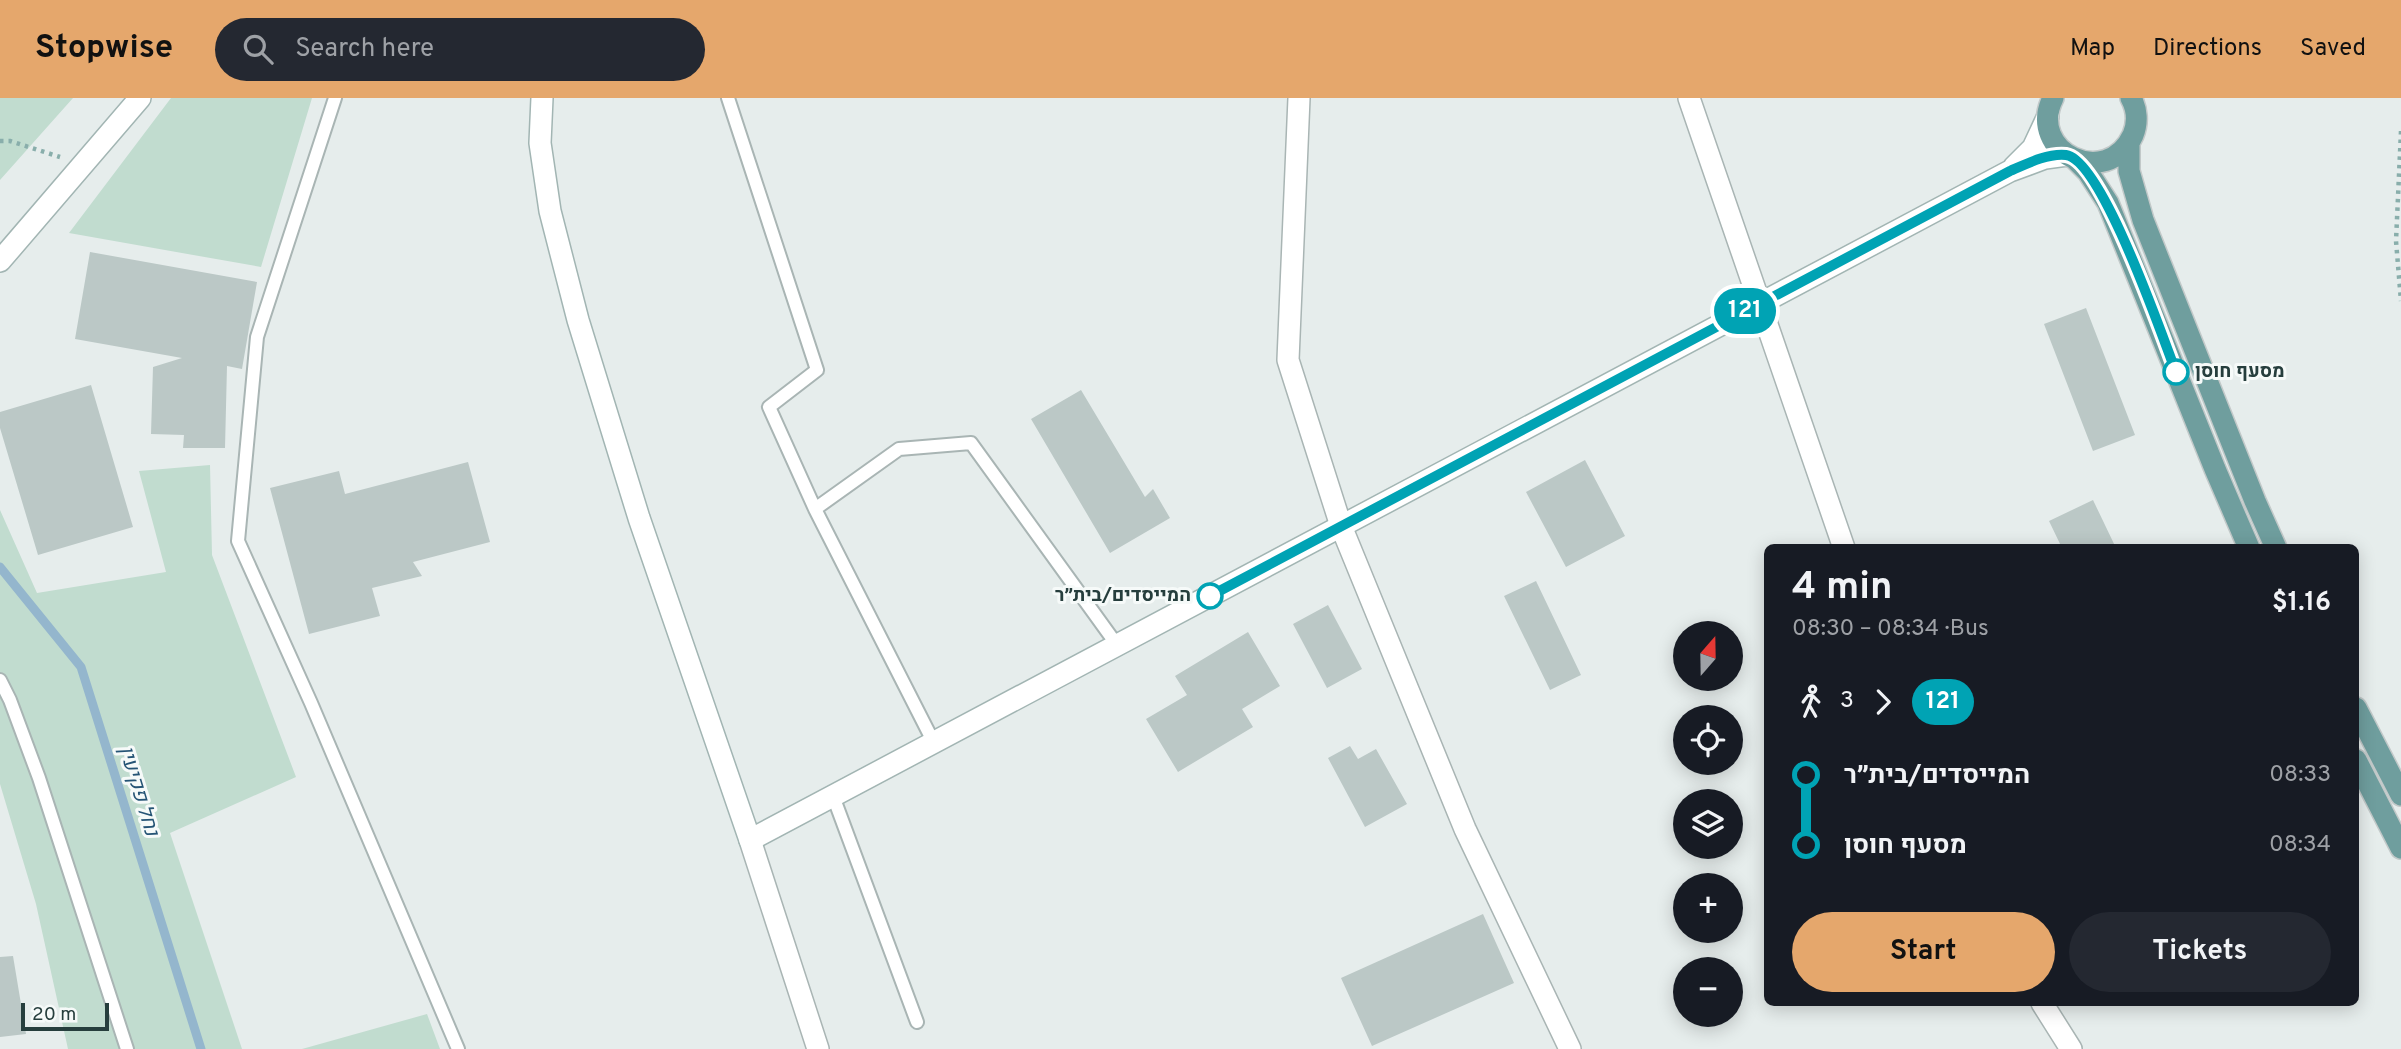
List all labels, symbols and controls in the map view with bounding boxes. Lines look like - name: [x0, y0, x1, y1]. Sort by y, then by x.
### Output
- search box: [215, 18, 705, 81]
- text: Stopwise: [35, 28, 173, 70]
- icon: search: [239, 30, 277, 68]
- text: Search here: [295, 33, 434, 66]
- text: Map: [2070, 34, 2115, 64]
- text: Directions: [2153, 34, 2262, 64]
- text: Saved: [2300, 34, 2366, 64]
- line badge: 121: [1705, 288, 1785, 334]
- text: 121: [1728, 296, 1762, 326]
- marker: מסעף חוסן: [2163, 359, 2189, 385]
- place label: מסעף חוסן: [2195, 360, 2285, 384]
- text: 4 min: [1792, 564, 1892, 613]
- marker: המייסדים/בית״ר: [1197, 583, 1223, 609]
- place label: המייסדים/בית״ר: [1055, 584, 1191, 608]
- text: $1.16: [2272, 587, 2331, 620]
- text: 08:30 – 08:34 · Bus: [1792, 615, 1989, 644]
- north arrow: [1673, 621, 1743, 691]
- map controls: [1673, 621, 1743, 1027]
- icon: walk: [1792, 683, 1830, 721]
- icon: forward: [1864, 683, 1902, 721]
- text: 3: [1840, 687, 1854, 716]
- text: 121: [1926, 687, 1960, 717]
- button: locate: [1673, 705, 1743, 775]
- water label: נחל פקיעין: [111, 743, 165, 841]
- text: המייסדים/בית״ר: [1844, 760, 2030, 793]
- text: 08:33: [2269, 761, 2331, 790]
- button: layers: [1673, 789, 1743, 859]
- text: מסעף חוסן: [1844, 830, 1967, 863]
- text: 08:34: [2269, 831, 2331, 860]
- button: +: [1673, 873, 1743, 943]
- button: Start: [1792, 912, 2055, 992]
- button: Tickets: [2069, 912, 2331, 992]
- button: −: [1673, 957, 1743, 1027]
- scale bar: [21, 1000, 108, 1032]
- text: 20 m: [32, 1003, 76, 1027]

